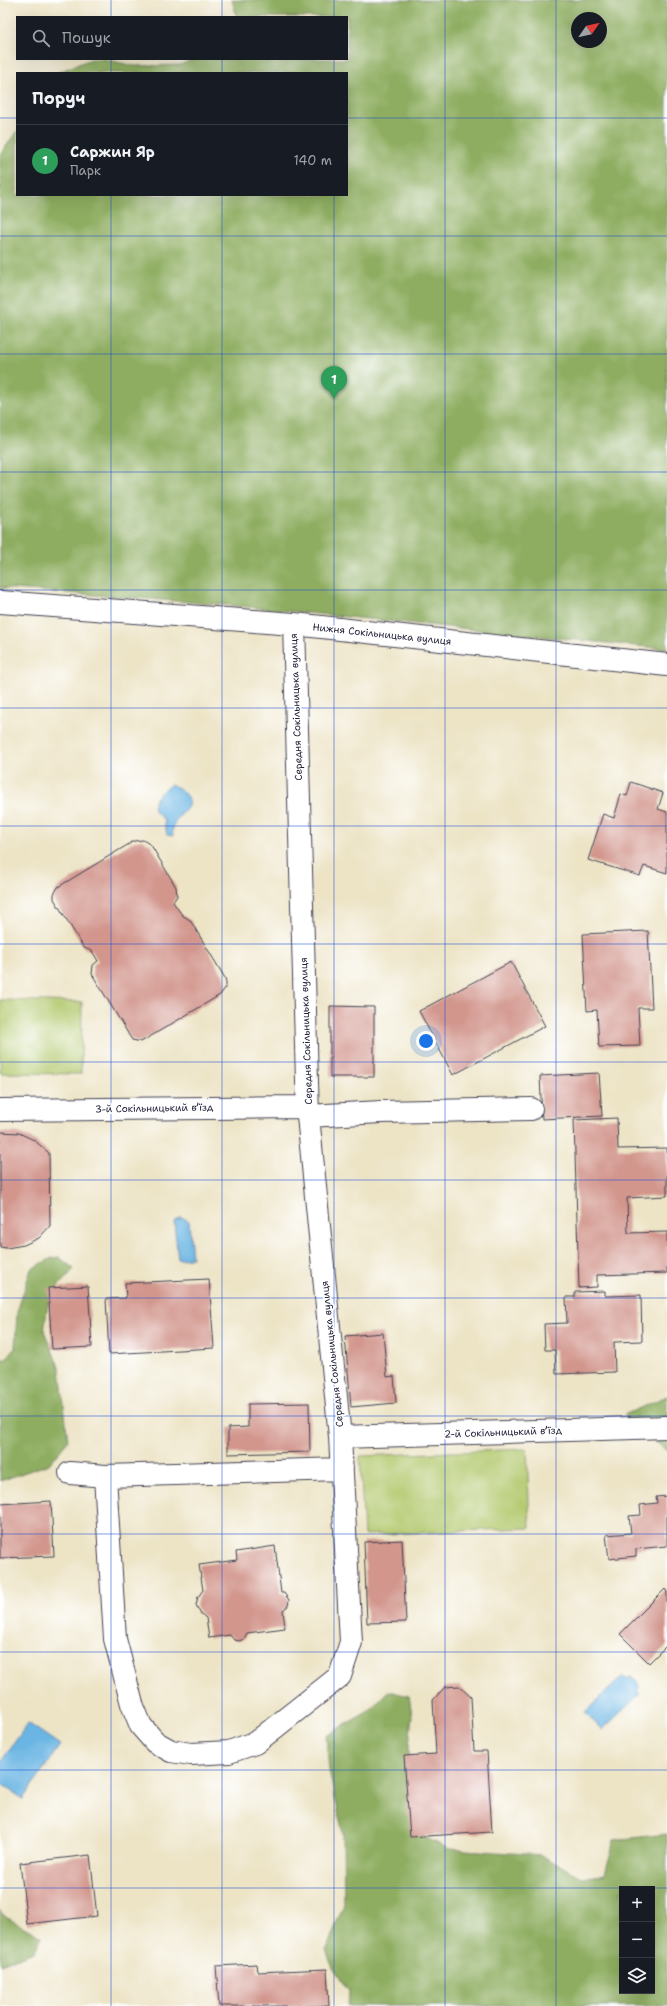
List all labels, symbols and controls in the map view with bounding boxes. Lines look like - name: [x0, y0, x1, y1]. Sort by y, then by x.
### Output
- north arrow: [571, 12, 607, 48]
- search box: [16, 16, 348, 60]
- icon: search: [30, 27, 52, 49]
- text: Пошук: [62, 28, 111, 48]
- text: Поруч: [32, 87, 85, 109]
- text: Саржин Яр: [70, 142, 155, 162]
- text: 1: [42, 152, 48, 169]
- text: 140 m: [293, 152, 332, 169]
- text: Парк: [70, 162, 101, 179]
- pin: 1: [321, 366, 347, 399]
- street label: Нижня Сокільницька вулиця: [312, 620, 452, 648]
- street label: Середня Сокільницька вулиця: [287, 633, 305, 781]
- street label: Середня Сокільницька вулиця: [297, 957, 315, 1105]
- your location: [416, 1031, 436, 1051]
- street label: 3-й Сокільницький в’їзд: [95, 1100, 214, 1116]
- street label: Середня Сокільницька вулиця: [318, 1280, 346, 1428]
- street label: 2-й Сокільницький в’їзд: [444, 1423, 563, 1441]
- map controls: [619, 1886, 655, 1994]
- button: +: [619, 1886, 655, 1922]
- button: −: [619, 1922, 655, 1958]
- button: layers: [619, 1958, 655, 1994]

